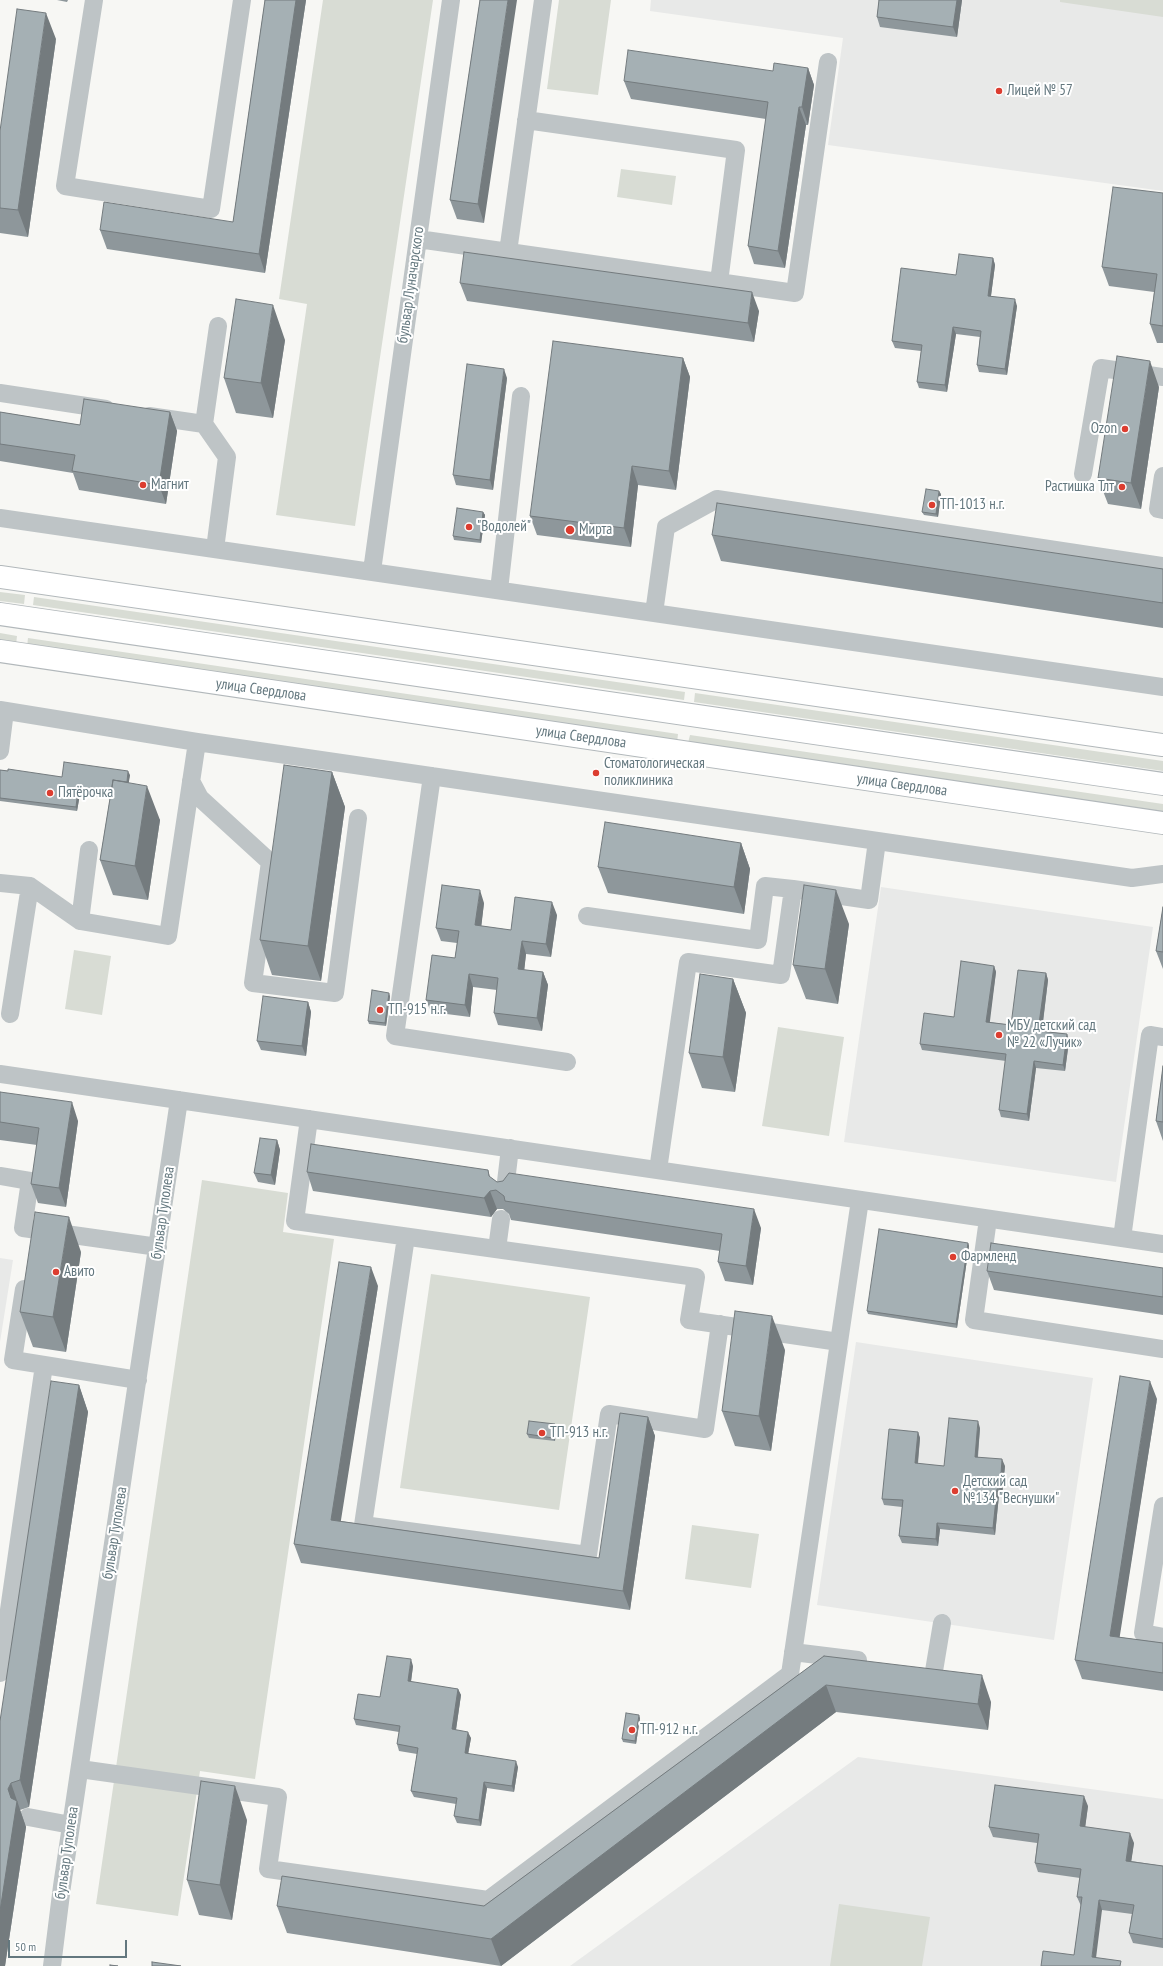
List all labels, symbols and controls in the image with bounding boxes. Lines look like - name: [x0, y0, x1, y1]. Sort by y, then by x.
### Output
- place label: Лицей № 57: [1007, 82, 1073, 100]
- marker: Лицей № 57: [994, 86, 1004, 96]
- street label: бульвар Луначарского: [394, 225, 428, 345]
- place label: Ozon: [1091, 420, 1117, 438]
- marker: Ozon: [1120, 424, 1130, 434]
- place label: Магнит: [151, 476, 189, 494]
- place label: Растишка Тлт: [1045, 478, 1114, 496]
- marker: Магнит: [138, 480, 148, 490]
- marker: Растишка Тлт: [1117, 482, 1127, 492]
- place label: ТП-1013 н.г.: [940, 496, 1005, 514]
- marker: ТП-1013 н.г.: [927, 500, 937, 510]
- place label: "Водолей": [477, 518, 531, 536]
- place label: Мирта: [579, 521, 612, 539]
- marker: "Водолей": [464, 522, 474, 532]
- marker: Мирта: [564, 524, 576, 536]
- street label: улица Свердлова: [215, 675, 307, 705]
- street label: улица Свердлова: [535, 722, 627, 752]
- place label: Стоматологическая поликлиника: [604, 755, 705, 790]
- marker: Стоматологическая поликлиника: [591, 768, 601, 778]
- street label: улица Свердлова: [856, 770, 948, 800]
- place label: Пятёрочка: [58, 784, 113, 802]
- marker: Пятёрочка: [45, 788, 55, 798]
- place label: ТП-915 н.г.: [388, 1001, 446, 1019]
- marker: ТП-915 н.г.: [375, 1005, 385, 1015]
- place label: МБУ детский сад № 22 «Лучик»: [1007, 1017, 1096, 1052]
- marker: МБУ детский сад № 22 «Лучик»: [994, 1030, 1004, 1040]
- street label: бульвар Туполева: [148, 1166, 178, 1260]
- place label: Фармленд: [961, 1248, 1016, 1266]
- marker: Фармленд: [948, 1252, 958, 1262]
- place label: Авито: [64, 1263, 95, 1281]
- marker: Авито: [51, 1267, 61, 1277]
- place label: ТП-913 н.г.: [550, 1424, 608, 1442]
- marker: ТП-913 н.г.: [537, 1428, 547, 1438]
- place label: Детский сад №134 "Веснушки": [963, 1473, 1059, 1508]
- street label: бульвар Туполева: [99, 1485, 131, 1581]
- marker: Детский сад №134 "Веснушки": [950, 1486, 960, 1496]
- place label: ТП-912 н.г.: [640, 1721, 698, 1739]
- marker: ТП-912 н.г.: [627, 1725, 637, 1735]
- street label: бульвар Туполева: [52, 1806, 82, 1900]
- scale bar: [10, 1932, 129, 1958]
- text: 50 m: [15, 1939, 36, 1954]

